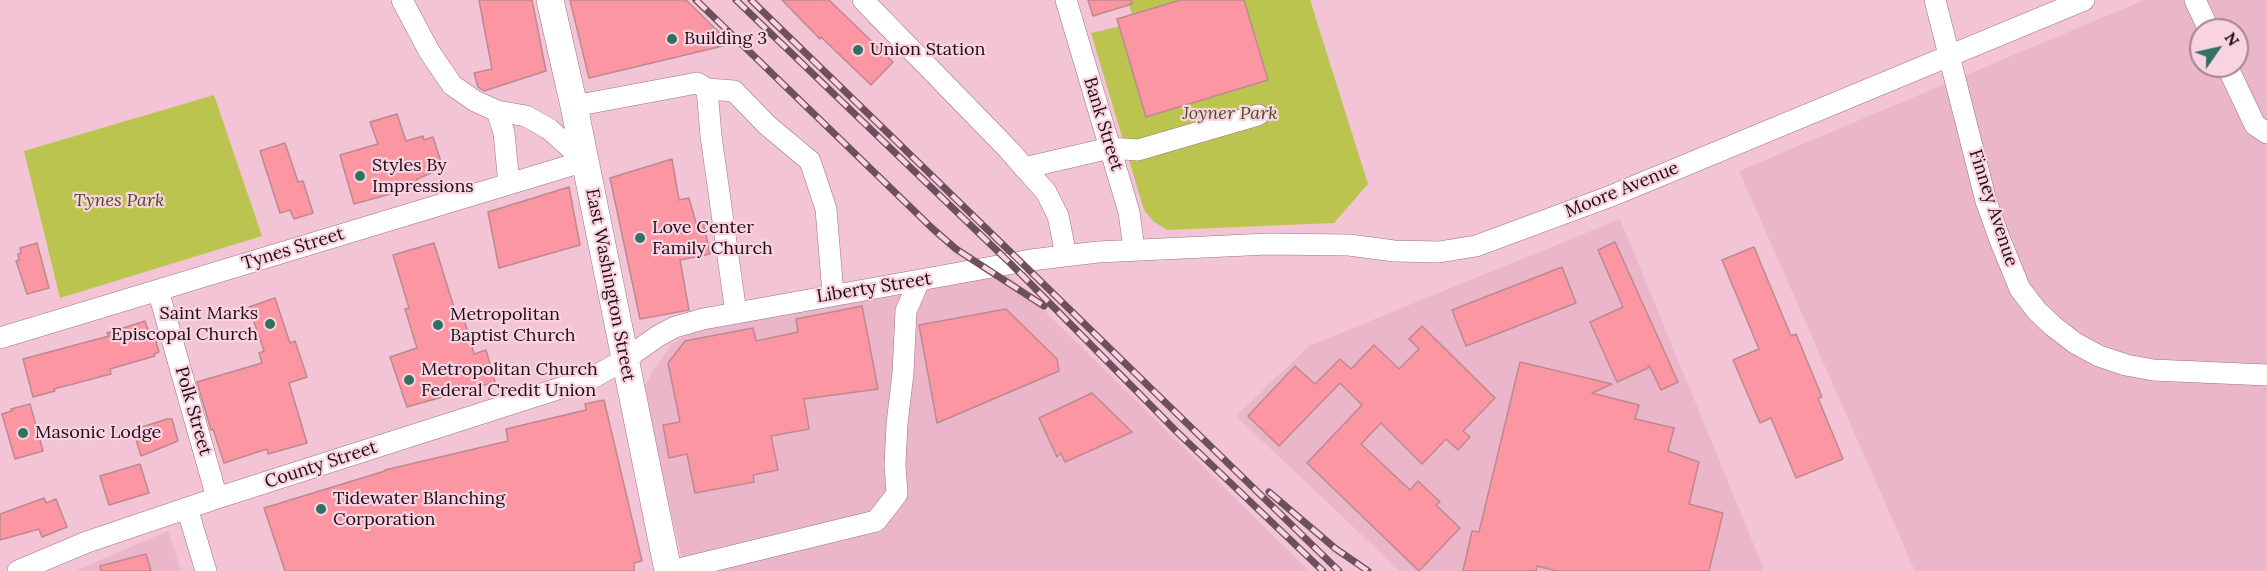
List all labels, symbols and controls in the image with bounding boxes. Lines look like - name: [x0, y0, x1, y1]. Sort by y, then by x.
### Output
- north arrow: [2189, 18, 2249, 78]
- place label: Building 3: [684, 28, 767, 50]
- text: N: [2221, 28, 2244, 50]
- marker: Building 3: [665, 32, 679, 46]
- place label: Union Station: [870, 39, 985, 61]
- marker: Union Station: [851, 43, 865, 57]
- street label: Bank Street: [1079, 75, 1127, 173]
- park label: Joyner Park: [1182, 103, 1278, 125]
- street label: Finney Avenue: [1964, 147, 2022, 269]
- place label: Styles By Impressions: [372, 155, 474, 198]
- street label: Moore Avenue: [1562, 157, 1682, 223]
- marker: Styles By Impressions: [353, 169, 367, 183]
- street label: East Washington Street: [581, 187, 639, 383]
- park label: Tynes Park: [74, 190, 164, 212]
- place label: Love Center Family Church: [652, 217, 773, 260]
- street label: Tynes Street: [239, 223, 347, 275]
- marker: Love Center Family Church: [633, 231, 647, 245]
- street label: Liberty Street: [815, 268, 933, 308]
- place label: Saint Marks Episcopal Church: [111, 303, 258, 346]
- place label: Metropolitan Baptist Church: [450, 304, 575, 346]
- marker: Saint Marks Episcopal Church: [263, 317, 277, 331]
- marker: Metropolitan Baptist Church: [431, 318, 445, 332]
- place label: Metropolitan Church Federal Credit Union: [421, 359, 598, 401]
- street label: Polk Street: [170, 364, 216, 458]
- marker: Metropolitan Church Federal Credit Union: [402, 373, 416, 387]
- place label: Masonic Lodge: [35, 422, 161, 444]
- marker: Masonic Lodge: [16, 426, 30, 440]
- street label: County Street: [262, 437, 380, 493]
- place label: Tidewater Blanching Corporation: [333, 488, 505, 530]
- marker: Tidewater Blanching Corporation: [314, 502, 328, 516]

